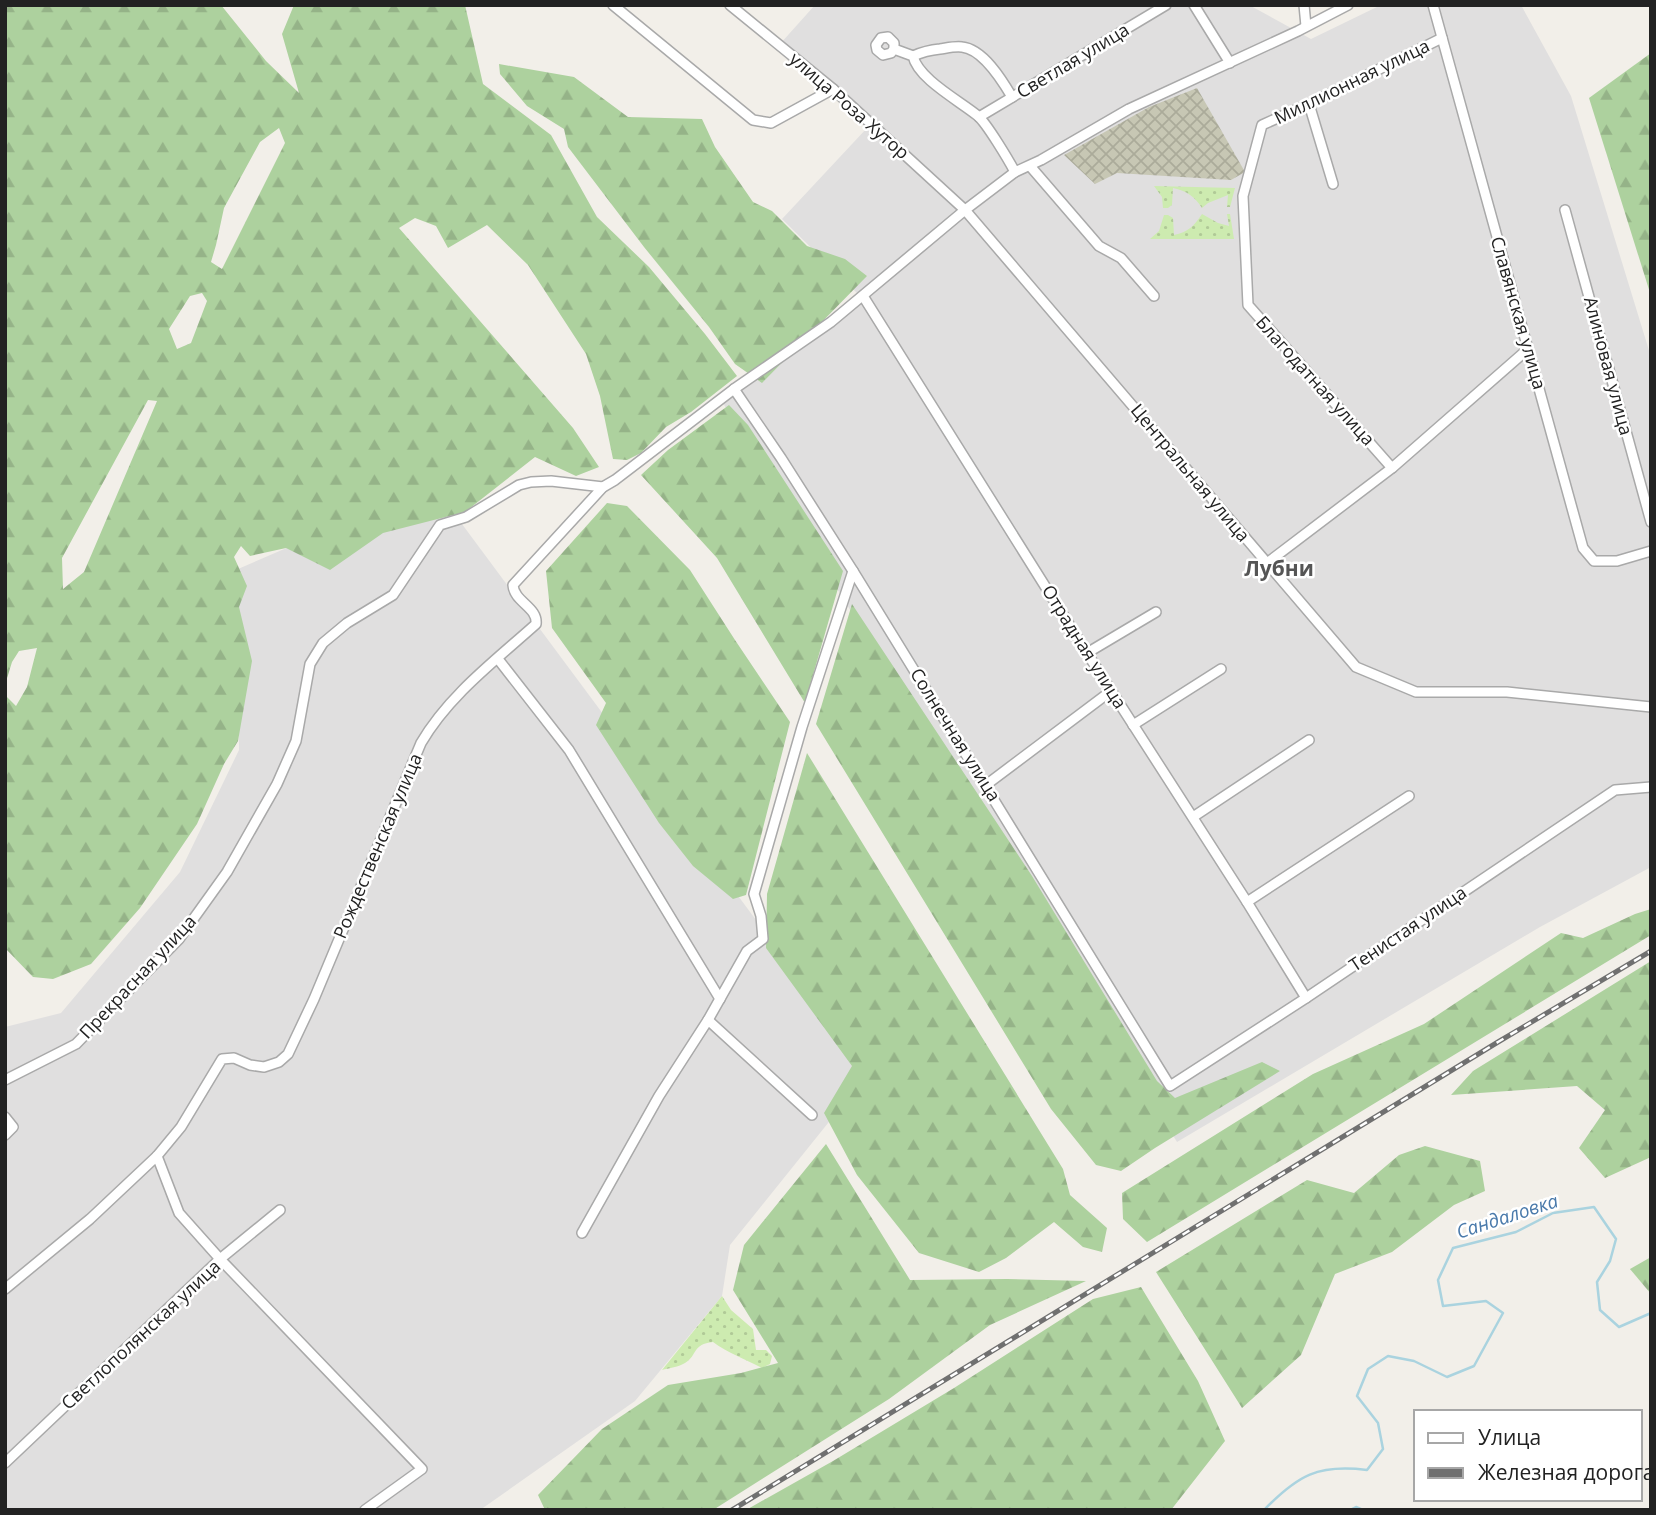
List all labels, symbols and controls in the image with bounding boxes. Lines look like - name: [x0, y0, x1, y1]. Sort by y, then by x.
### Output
- street label: Светлая улица: [1012, 17, 1133, 103]
- street label: Миллионная улица: [1270, 33, 1433, 129]
- street label: улица Роза Хутор: [785, 46, 915, 164]
- street label: Славянская улица: [1486, 234, 1552, 392]
- street label: Алиновая улица: [1579, 294, 1639, 438]
- street label: Благодатная улица: [1251, 310, 1380, 450]
- street label: Центральная улица: [1126, 398, 1256, 546]
- district label: Лубни: [1244, 554, 1314, 582]
- street label: Отрадная улица: [1037, 580, 1133, 713]
- street label: Солнечная улица: [905, 663, 1007, 806]
- street label: Рождественская улица: [327, 749, 427, 942]
- street label: Тенистая улица: [1344, 880, 1471, 976]
- street label: Прекрасная улица: [74, 909, 201, 1043]
- water label: Сандаловка: [1453, 1187, 1562, 1245]
- street label: Светлополянская улица: [55, 1254, 225, 1415]
- legend: [1414, 1410, 1642, 1501]
- text: Улица: [1478, 1423, 1541, 1451]
- text: Железная дорога: [1478, 1458, 1654, 1486]

